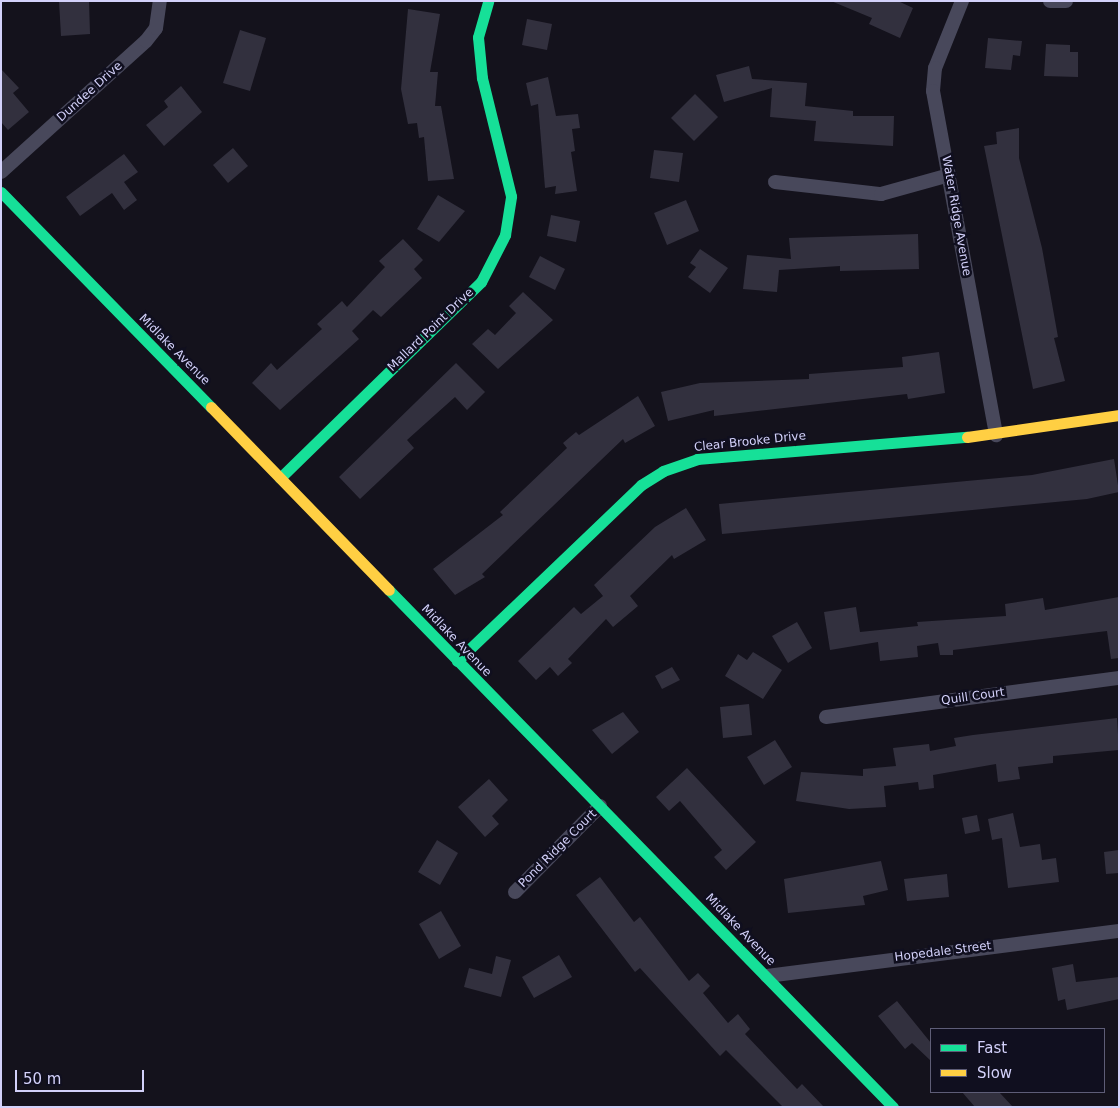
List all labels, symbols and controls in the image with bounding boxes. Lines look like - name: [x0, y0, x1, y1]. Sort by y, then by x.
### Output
- street label: Dundee Drive: [54, 59, 126, 125]
- street label: Water Ridge Avenue: [938, 155, 974, 277]
- street label: Mallard Point Drive: [385, 285, 477, 375]
- street label: Midlake Avenue: [136, 312, 212, 388]
- street label: Clear Brooke Drive: [693, 429, 807, 455]
- street label: Midlake Avenue: [418, 602, 494, 680]
- street label: Quill Court: [940, 685, 1006, 709]
- street label: Pond Ridge Court: [516, 807, 600, 891]
- street label: Midlake Avenue: [702, 891, 778, 969]
- street label: Hopedale Street: [894, 939, 992, 965]
- legend: [930, 1028, 1105, 1093]
- text: Fast: [977, 1039, 1007, 1057]
- scale bar: [18, 1060, 146, 1092]
- text: Slow: [977, 1064, 1012, 1082]
- text: 50 m: [23, 1070, 61, 1088]

